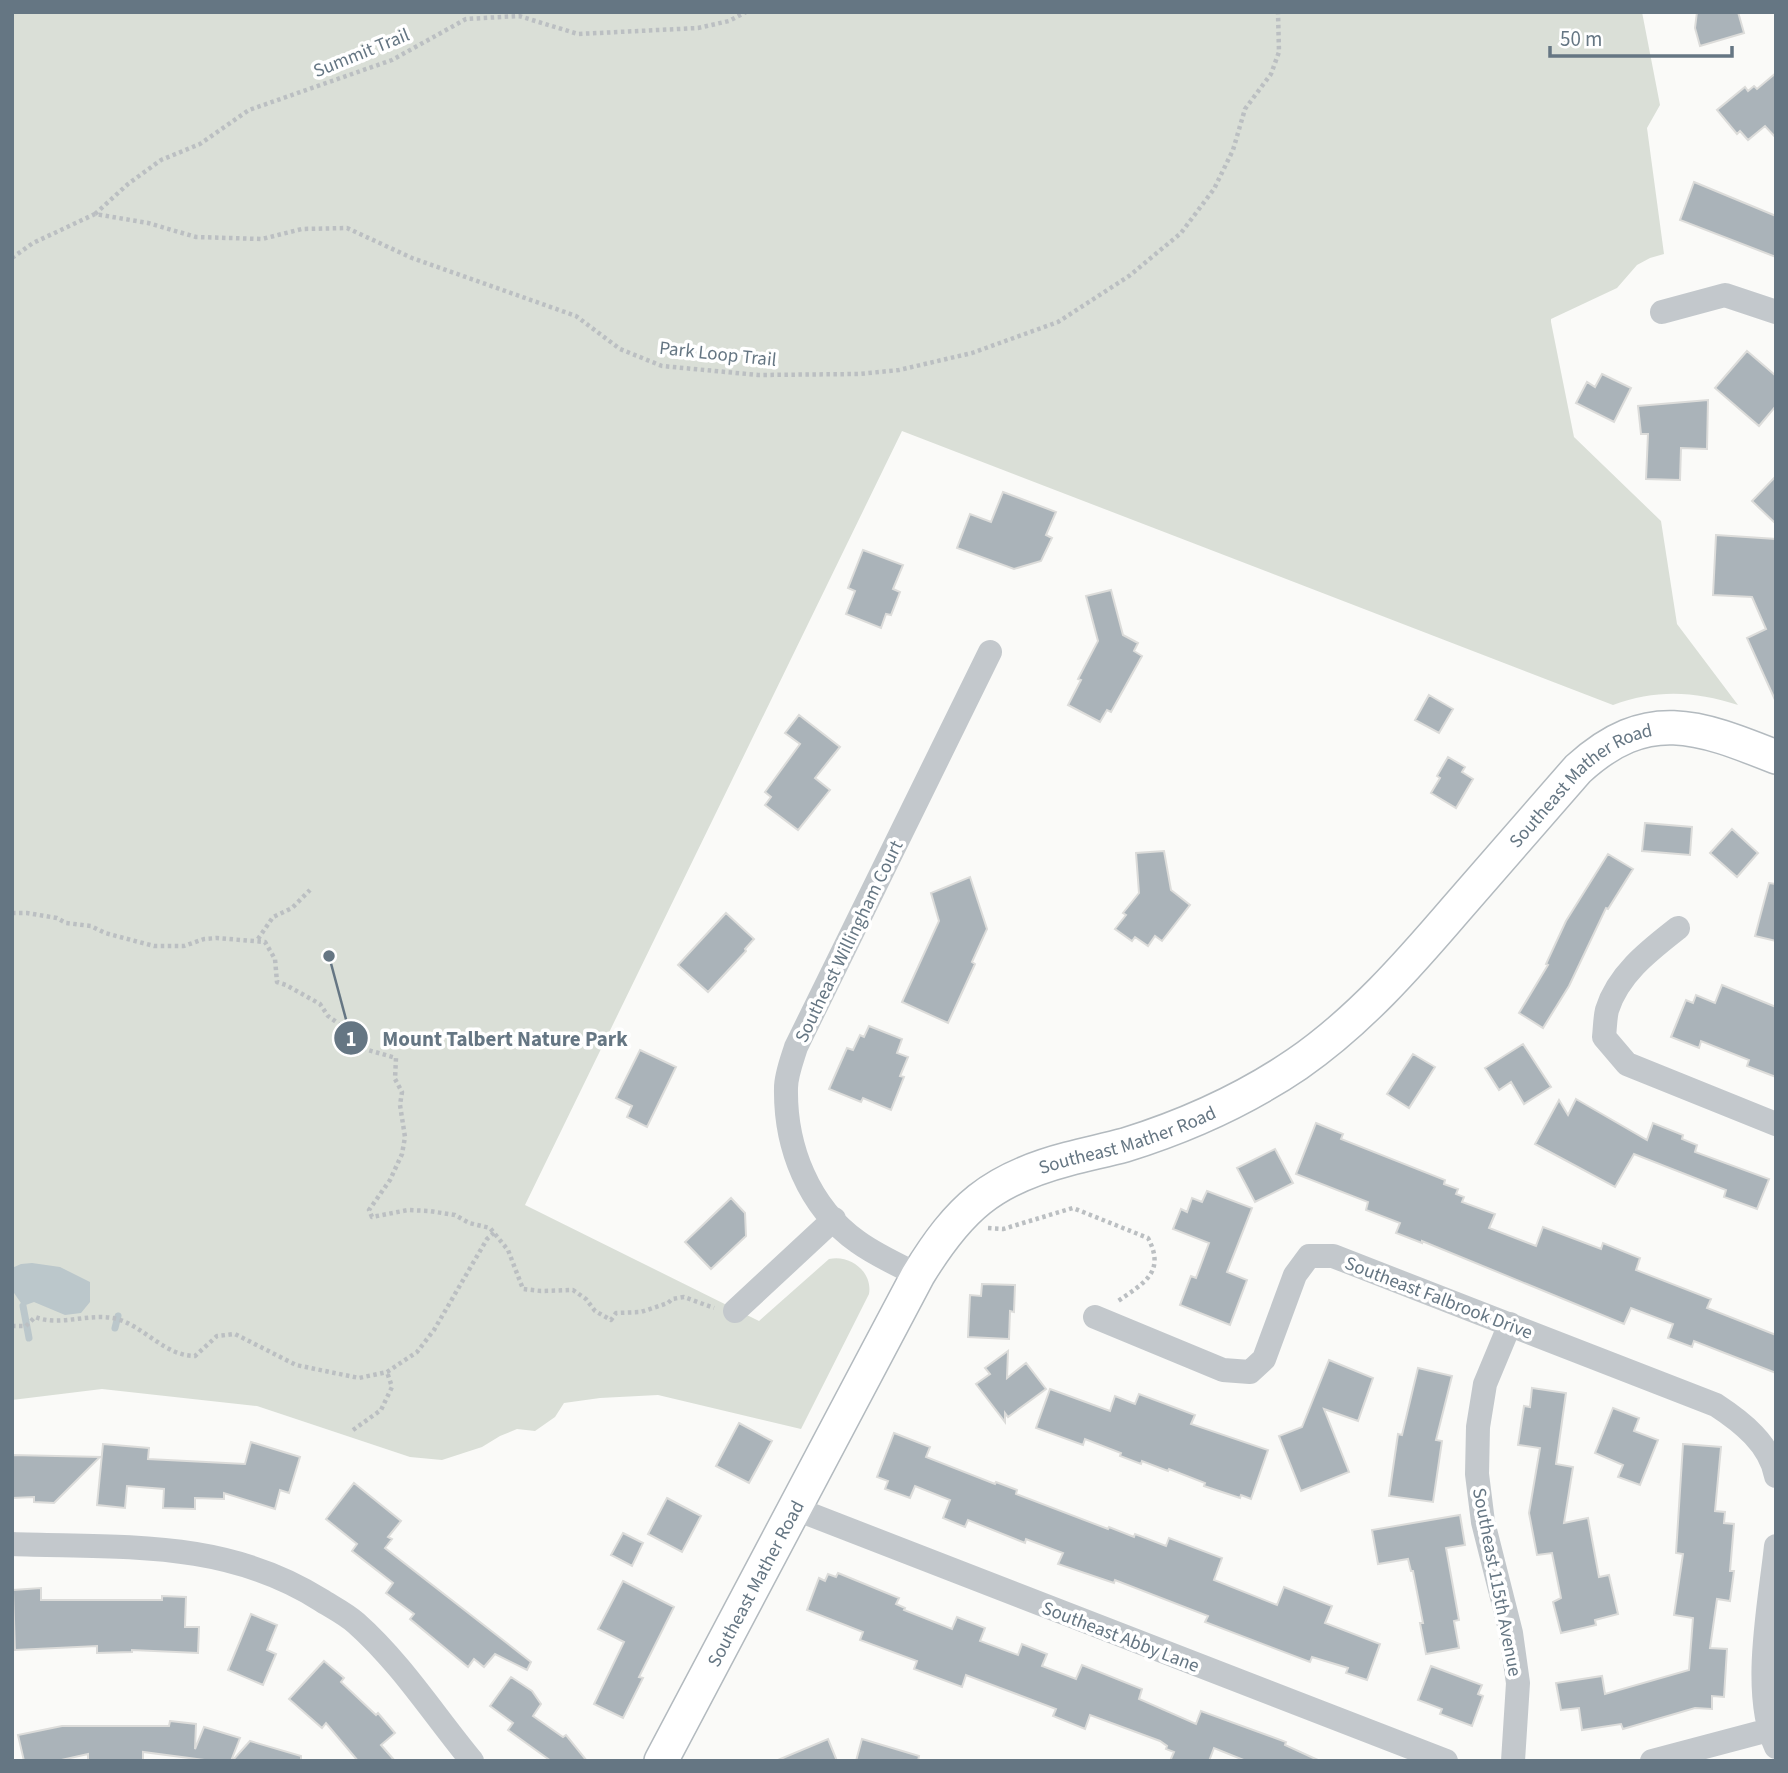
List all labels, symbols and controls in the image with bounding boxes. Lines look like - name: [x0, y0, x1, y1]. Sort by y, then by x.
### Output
- scale bar: [1550, 14, 1732, 58]
- street label: Summit Trail: [309, 22, 414, 85]
- text: 50 m: [1560, 24, 1602, 54]
- street label: Park Loop Trail: [658, 335, 778, 374]
- street label: Southeast Mather Road: [1503, 717, 1655, 854]
- street label: Southeast Willingham Court: [789, 835, 910, 1047]
- callout: Mount Talbert Nature Park: [333, 1017, 642, 1059]
- text: 1: [345, 1024, 357, 1054]
- text: Mount Talbert Nature Park: [382, 1024, 628, 1054]
- street label: Southeast Mather Road: [1035, 1100, 1221, 1182]
- street label: Southeast Falbrook Drive: [1341, 1250, 1536, 1347]
- street label: Southeast 115th Avenue: [1465, 1486, 1528, 1679]
- street label: Southeast Mather Road: [701, 1496, 811, 1672]
- street label: Southeast Abby Lane: [1038, 1595, 1203, 1680]

